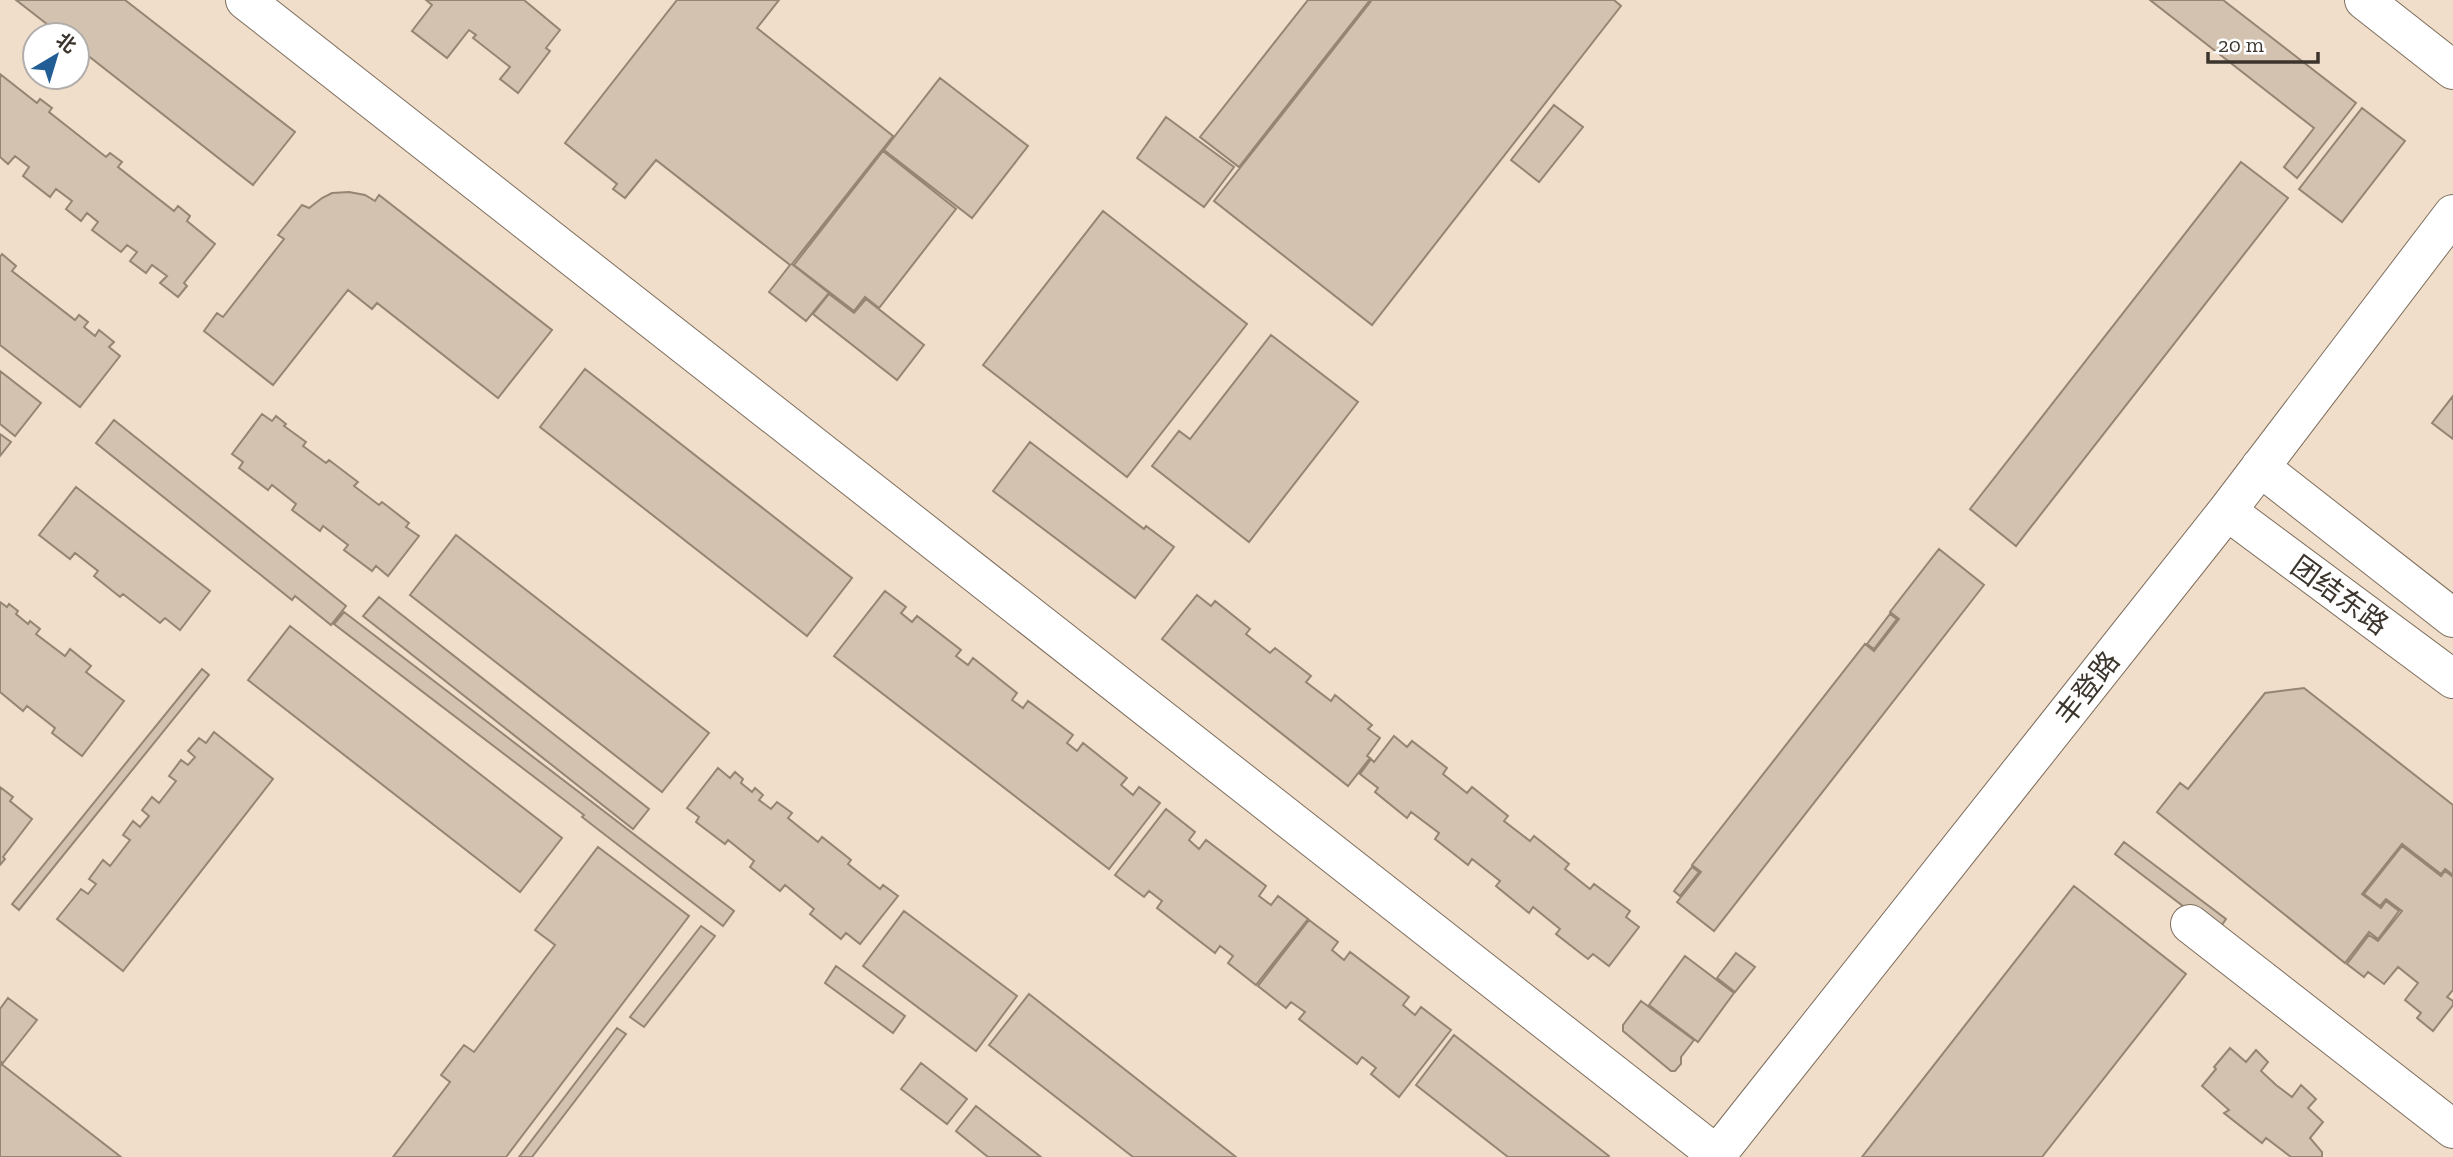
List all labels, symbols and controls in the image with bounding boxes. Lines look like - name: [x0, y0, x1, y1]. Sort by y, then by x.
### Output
- north arrow: [21, 21, 91, 91]
- scale bar: [2208, 21, 2318, 65]
- text: 北: [52, 28, 81, 58]
- text: 20 m: [2218, 32, 2264, 57]
- street label: 团结东路: [2285, 549, 2395, 642]
- street label: 丰登路: [2049, 645, 2126, 732]

